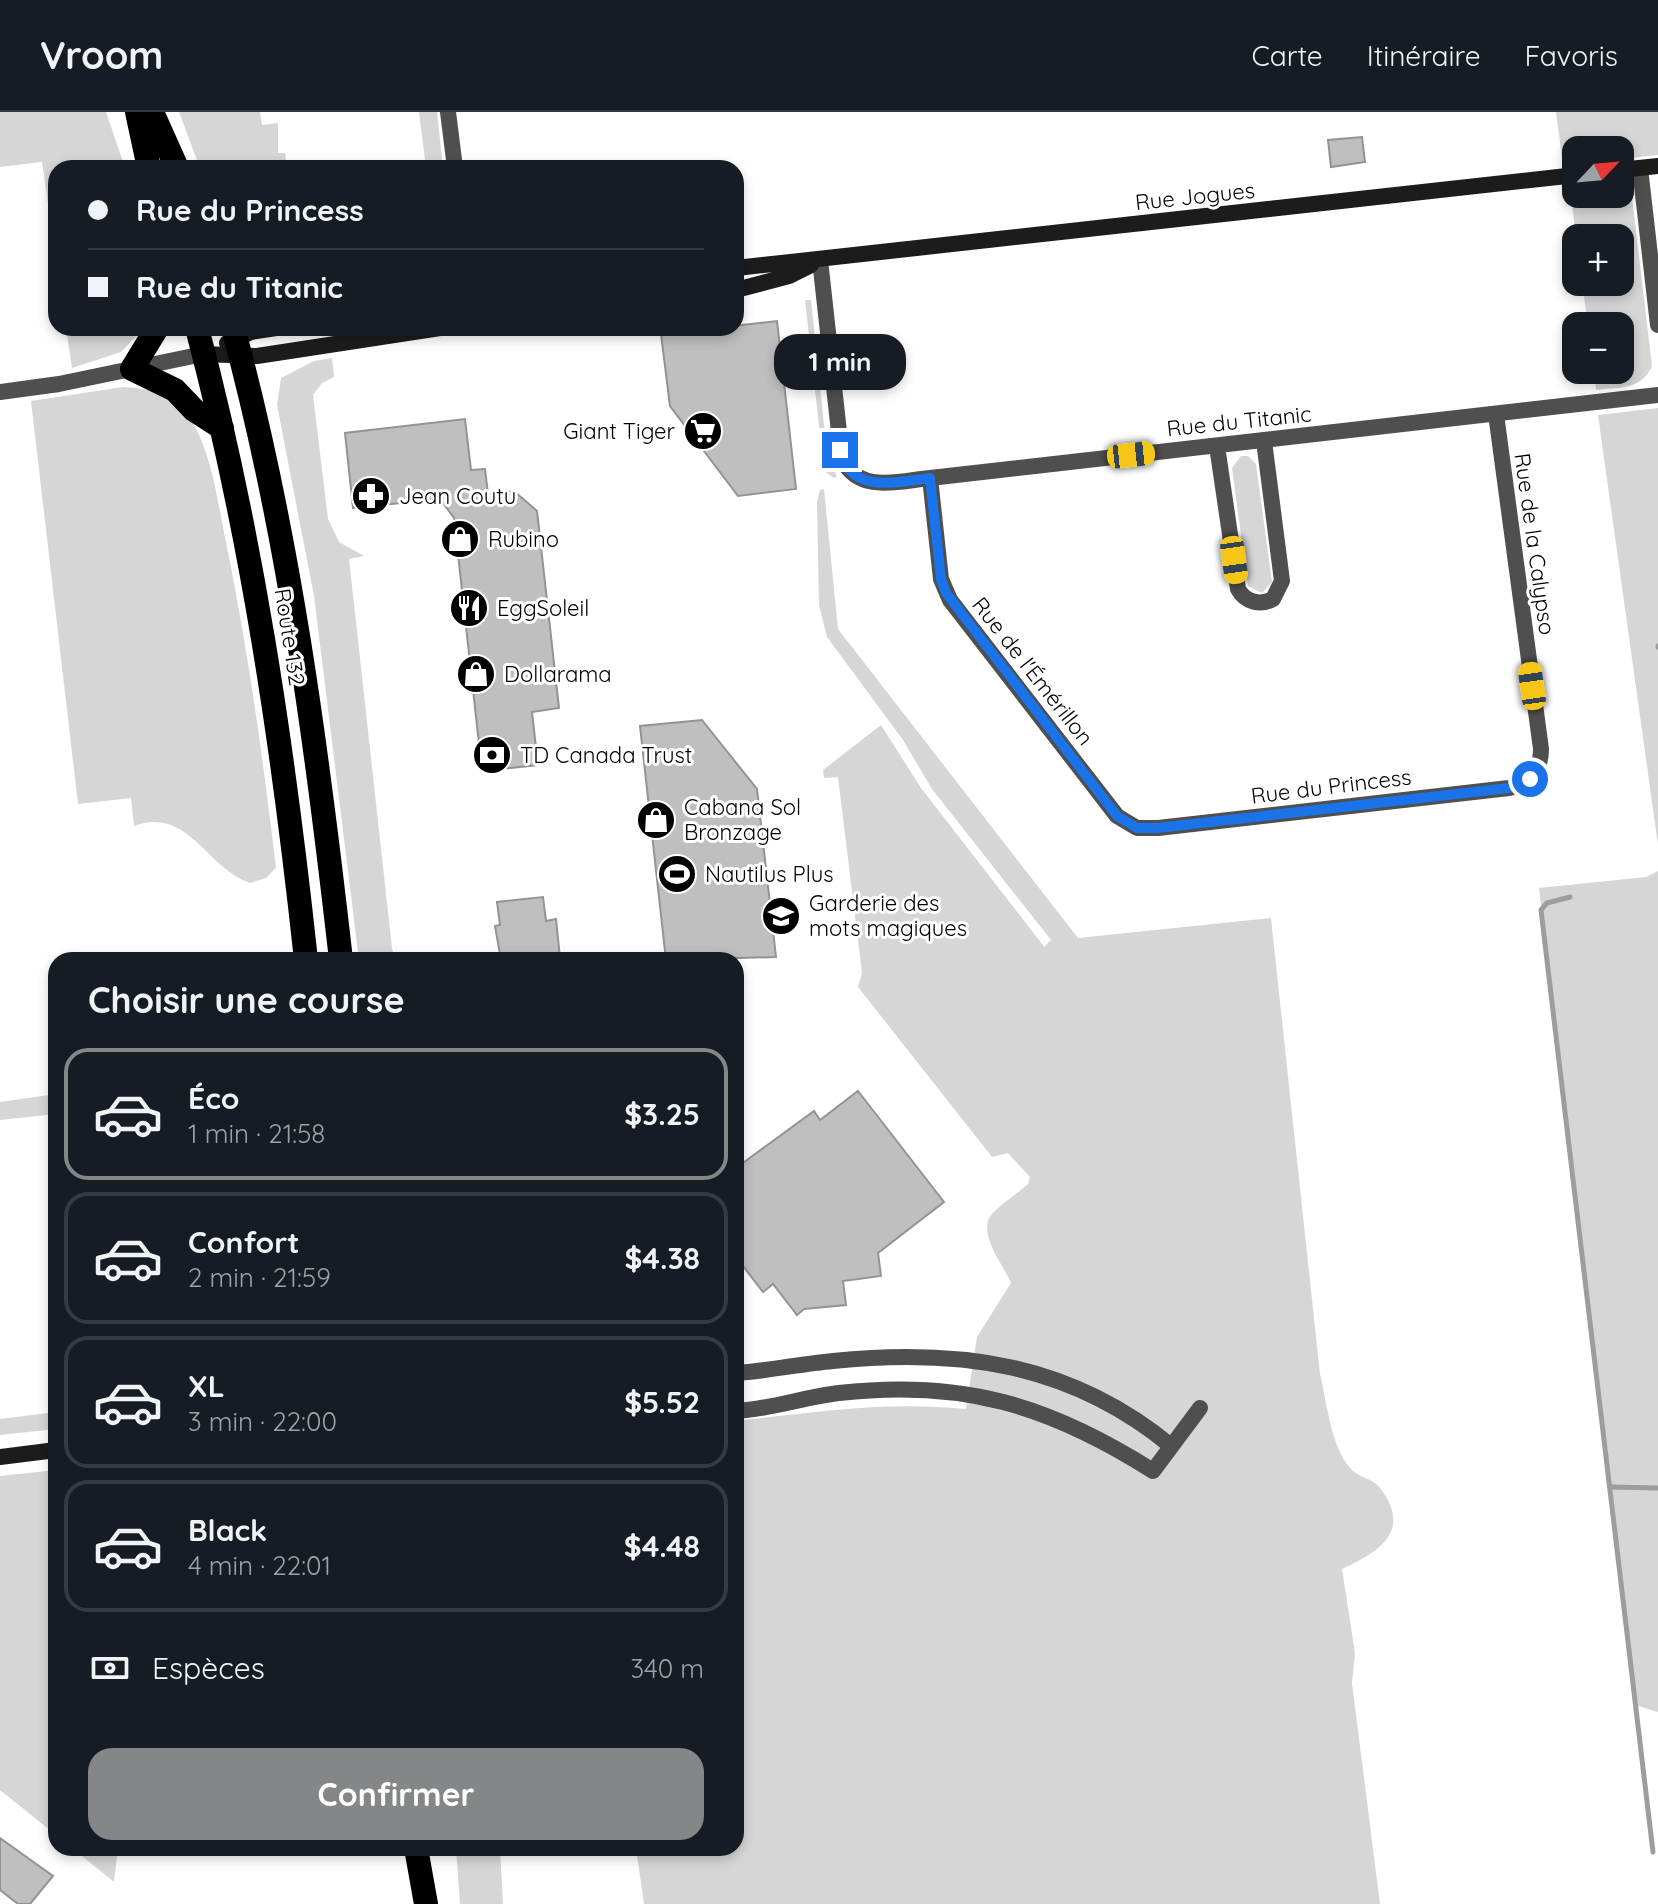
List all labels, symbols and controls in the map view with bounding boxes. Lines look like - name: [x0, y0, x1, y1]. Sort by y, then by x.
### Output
- text: Vroom: [40, 31, 163, 79]
- text: Carte: [1251, 38, 1323, 73]
- text: Itinéraire: [1367, 38, 1481, 73]
- text: Favoris: [1525, 38, 1618, 73]
- north arrow: [1562, 136, 1634, 208]
- map controls: [1562, 136, 1634, 384]
- street label: Rue Jogues: [1134, 176, 1256, 216]
- text: Rue du Princess: [136, 191, 364, 229]
- button: +: [1562, 224, 1634, 296]
- text: Rue du Titanic: [136, 268, 343, 306]
- button: −: [1562, 312, 1634, 384]
- callout: 1 min: [774, 334, 906, 390]
- text: 1 min: [809, 345, 872, 378]
- street label: Rue du Titanic: [1165, 399, 1313, 443]
- supermarket icon: Giant Tiger: [682, 410, 724, 452]
- place label: Giant Tiger: [563, 417, 676, 445]
- route end: [822, 432, 858, 468]
- car: [1106, 441, 1156, 469]
- street label: Rue de la Calypso: [1508, 451, 1562, 637]
- pharmacy icon: Jean Coutu: [350, 475, 392, 517]
- place label: Jean Coutu: [399, 482, 516, 510]
- shop icon: Rubino: [439, 518, 481, 560]
- place label: Rubino: [488, 525, 559, 553]
- car: [1219, 535, 1249, 585]
- street label: Route 132: [269, 586, 311, 688]
- restaurant icon: EggSoleil: [448, 587, 490, 629]
- street label: Rue de l'Émérillon: [966, 591, 1100, 751]
- place label: EggSoleil: [497, 594, 589, 622]
- shop icon: Dollarama: [455, 653, 497, 695]
- place label: Dollarama: [504, 660, 612, 688]
- car: [1517, 661, 1547, 711]
- bank icon: TD Canada Trust: [471, 734, 513, 776]
- place label: TD Canada Trust: [520, 741, 692, 769]
- route start: [1512, 761, 1548, 797]
- street label: Rue du Princess: [1249, 762, 1413, 810]
- place label: Cabana Sol Bronzage: [684, 793, 801, 846]
- shop icon: Cabana Sol Bronzage: [635, 799, 677, 841]
- sports icon: Nautilus Plus: [656, 853, 698, 895]
- place label: Nautilus Plus: [705, 860, 834, 888]
- place label: Garderie des mots magiques: [809, 889, 967, 942]
- school or university icon: Garderie des mots magiques: [760, 895, 802, 937]
- text: Choisir une course: [88, 977, 405, 1022]
- icon: car: [92, 1078, 164, 1150]
- text: Éco: [188, 1079, 239, 1117]
- text: $3.25: [624, 1095, 700, 1133]
- text: 1 min · 21:58: [188, 1117, 325, 1150]
- icon: car: [92, 1222, 164, 1294]
- text: Confort: [188, 1223, 300, 1261]
- text: $4.38: [624, 1239, 700, 1277]
- text: 2 min · 21:59: [188, 1261, 331, 1294]
- icon: car: [92, 1366, 164, 1438]
- text: XL: [188, 1367, 225, 1405]
- text: $5.52: [624, 1383, 700, 1421]
- text: 3 min · 22:00: [188, 1405, 337, 1438]
- icon: car: [92, 1510, 164, 1582]
- text: Black: [188, 1511, 267, 1549]
- text: $4.48: [624, 1527, 700, 1565]
- text: 4 min · 22:01: [188, 1549, 331, 1582]
- icon: cash: [88, 1646, 132, 1690]
- text: Espèces: [152, 1649, 265, 1687]
- text: 340 m: [630, 1652, 704, 1685]
- button: Confirmer: [88, 1748, 704, 1840]

